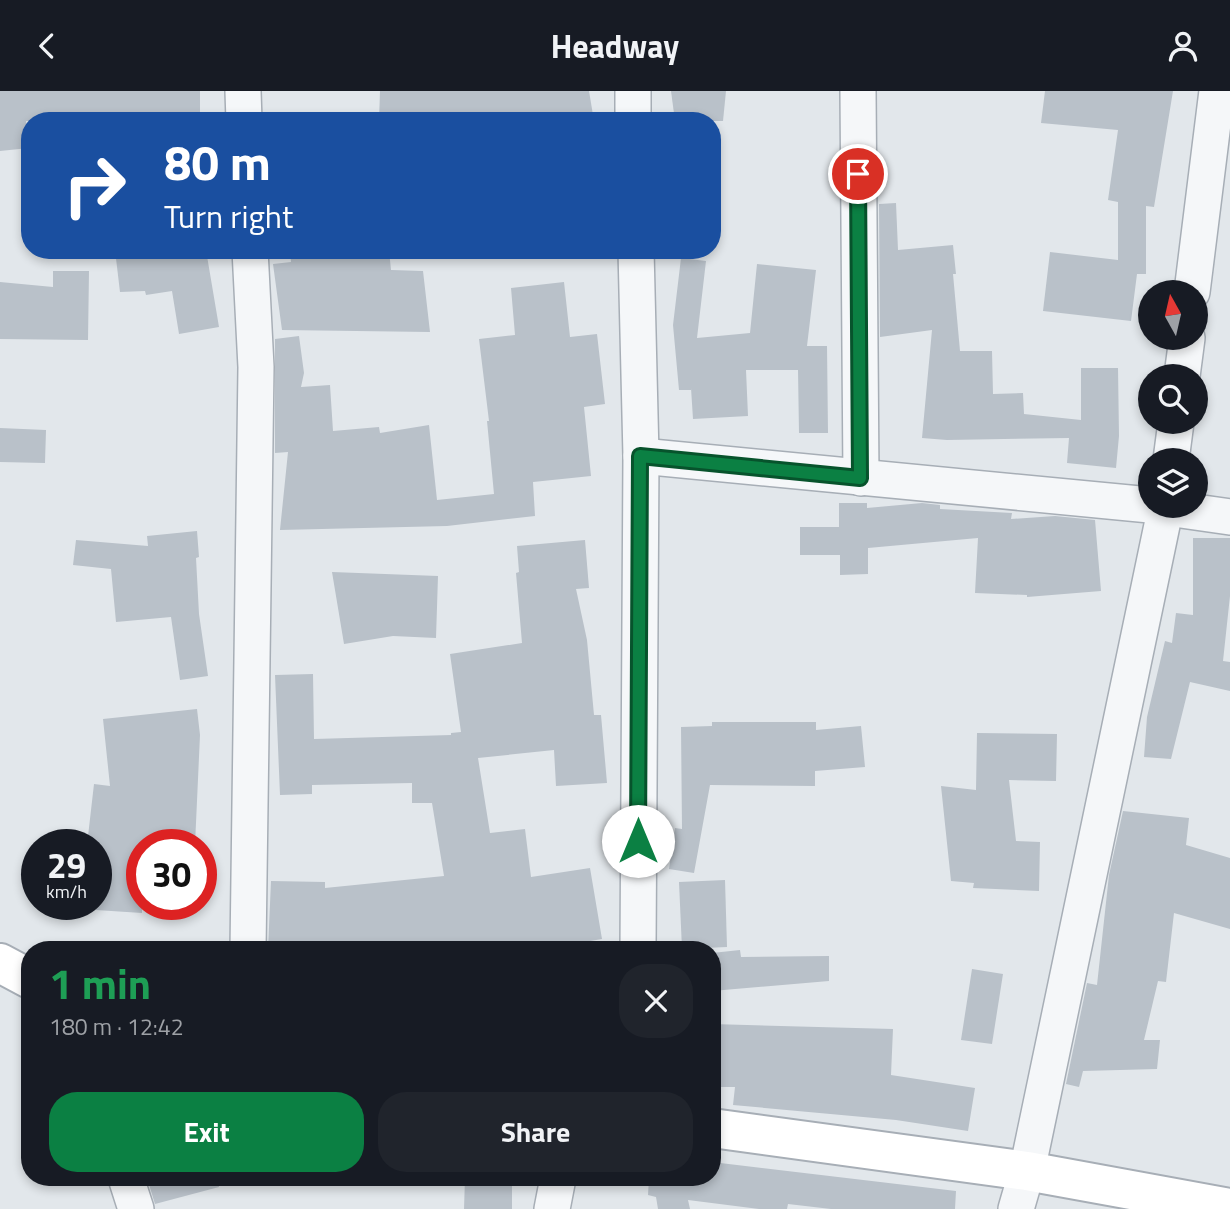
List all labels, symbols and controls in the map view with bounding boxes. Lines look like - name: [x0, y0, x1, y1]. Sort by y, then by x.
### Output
- text: Headway: [551, 22, 679, 70]
- icon: back: [28, 27, 66, 65]
- icon: person: [1164, 27, 1202, 65]
- text: 80 m: [164, 124, 271, 199]
- icon: right: [49, 140, 140, 231]
- pin: [828, 144, 888, 204]
- icon: arrive: [839, 155, 877, 193]
- text: Turn right: [164, 192, 293, 240]
- north arrow: [1138, 280, 1208, 350]
- map controls: [1138, 280, 1208, 518]
- button: search: [1138, 364, 1208, 434]
- button: layers: [1138, 448, 1208, 518]
- position arrow: [601, 804, 675, 878]
- speed limit sign: 30: [126, 829, 217, 920]
- text: 29: [47, 838, 86, 892]
- text: km/h: [46, 878, 87, 905]
- text: 1 min: [49, 951, 151, 1015]
- button: close: [619, 964, 693, 1038]
- text: 180 m · 12:42: [49, 1009, 184, 1044]
- button: Exit: [49, 1092, 364, 1172]
- button: Share: [378, 1092, 693, 1172]

